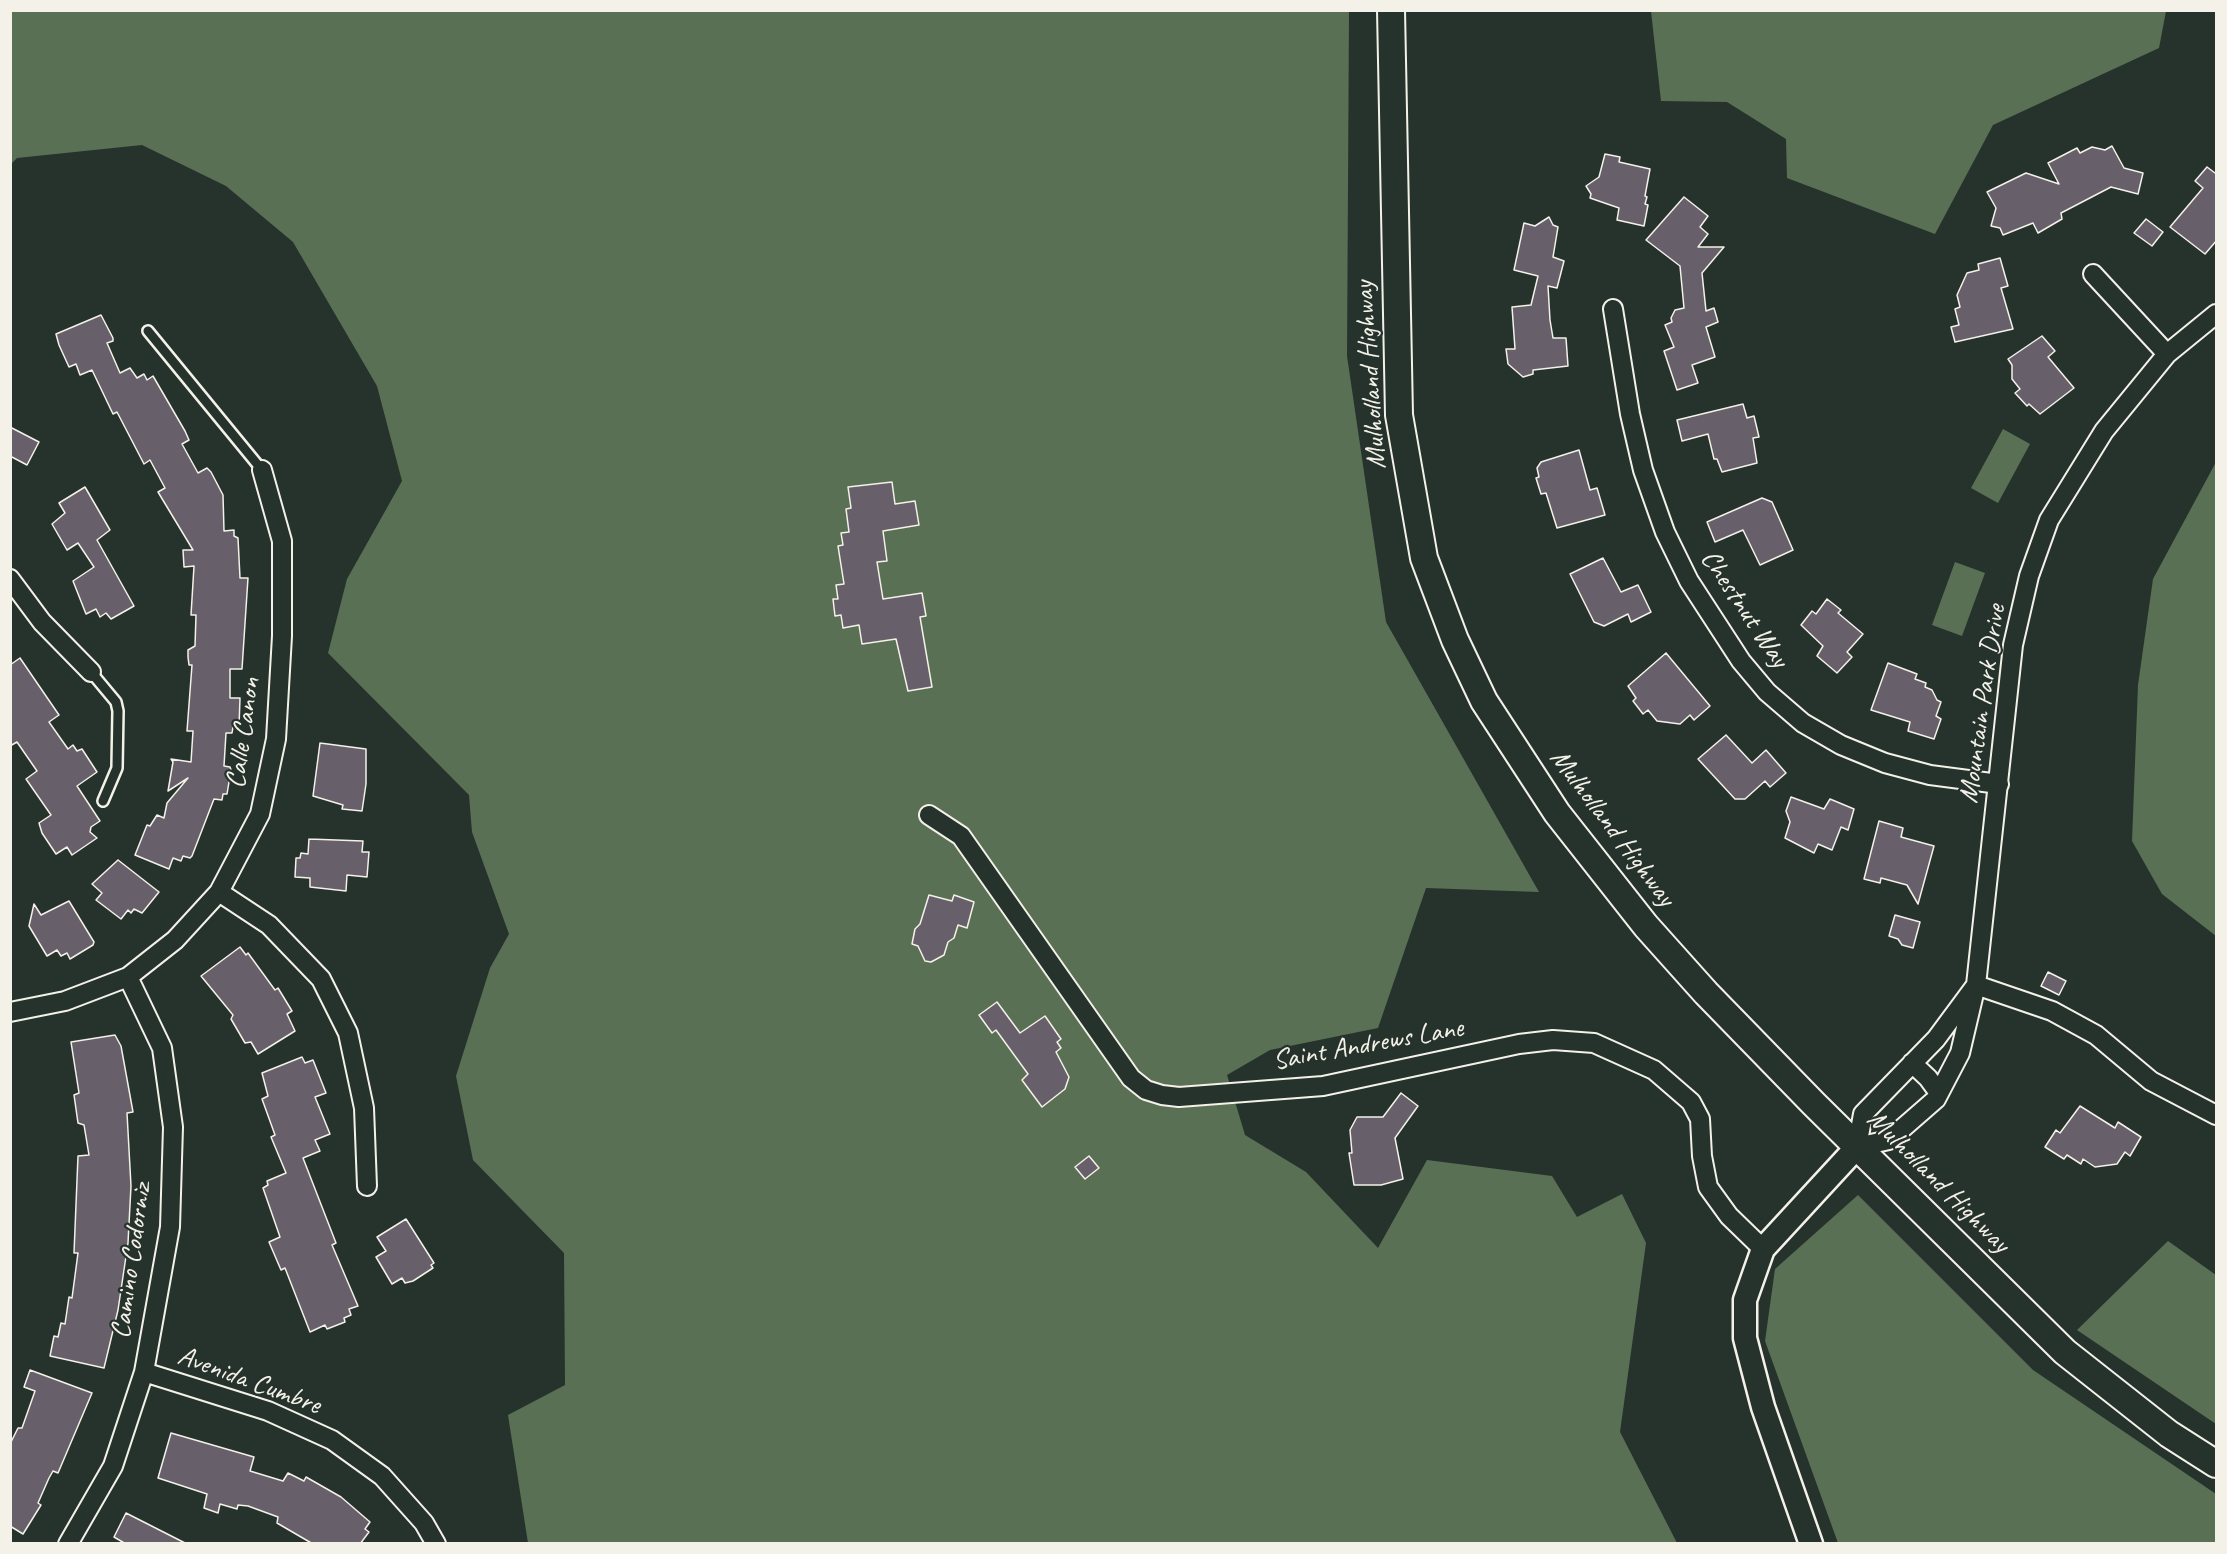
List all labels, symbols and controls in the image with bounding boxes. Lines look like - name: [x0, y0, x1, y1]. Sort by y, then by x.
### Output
- street label: Mulholland Highway: [1348, 280, 1394, 470]
- street label: Chestnut Way: [1692, 544, 1796, 674]
- street label: Mountain Park Drive: [1952, 603, 2014, 805]
- street label: Calle Canon: [220, 676, 268, 790]
- street label: Mulholland Highway: [1542, 743, 1682, 913]
- street label: Saint Andrews Lane: [1270, 1012, 1466, 1078]
- street label: Mulholland Highway: [1860, 1104, 2016, 1260]
- street label: Camino Codorniz: [104, 1181, 160, 1341]
- street label: Avenida Cumbre: [173, 1340, 325, 1422]

